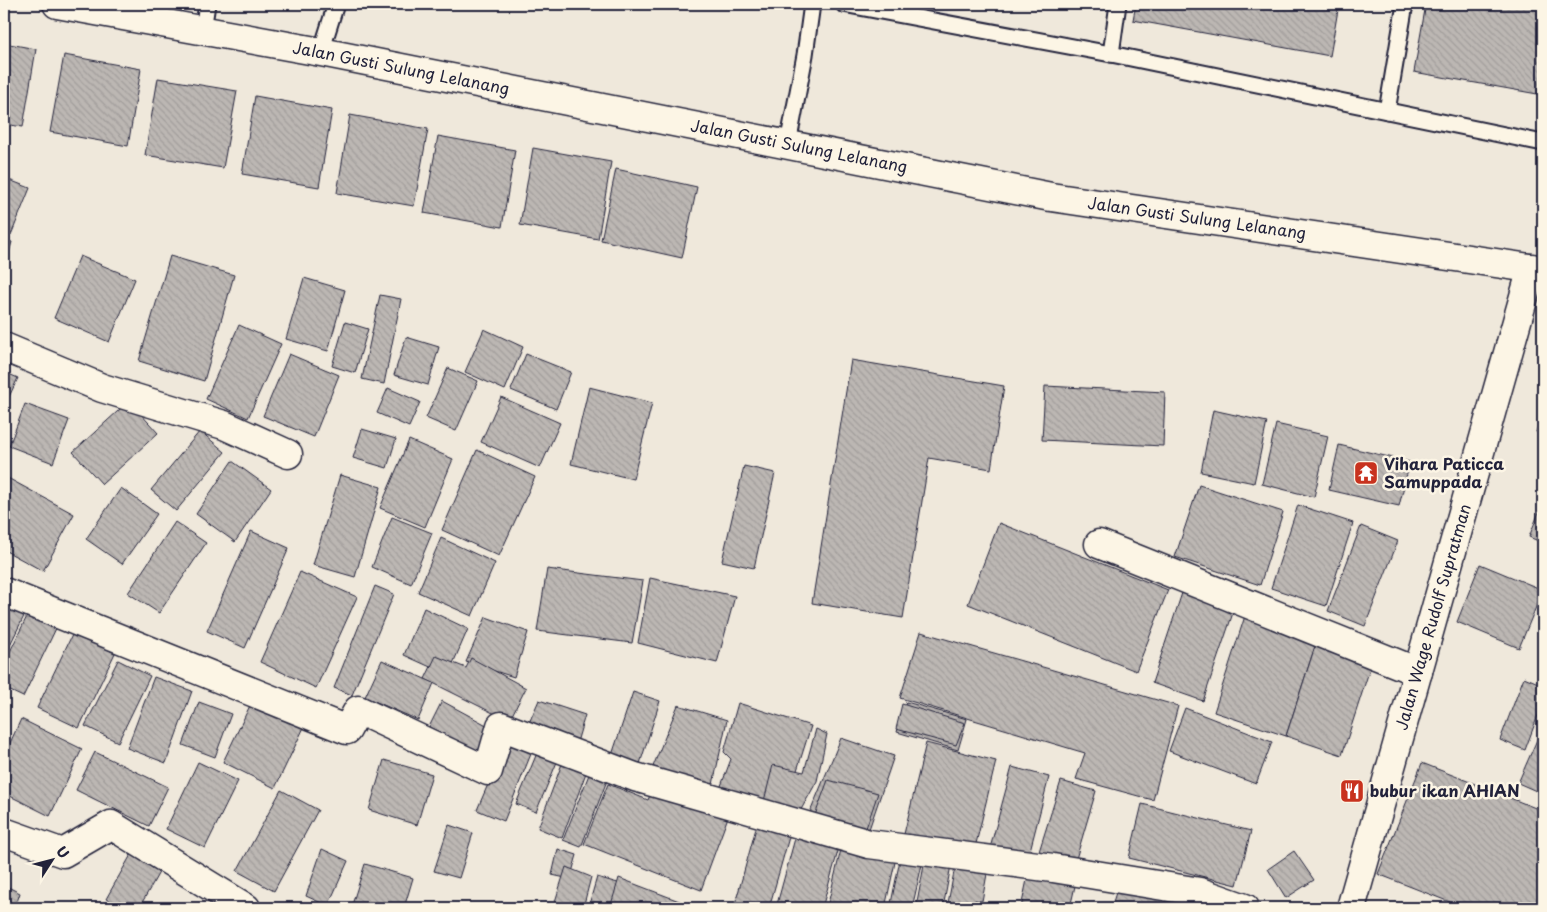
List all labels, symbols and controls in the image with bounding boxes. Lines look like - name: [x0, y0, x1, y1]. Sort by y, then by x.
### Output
- street label: Jalan Gusti Sulung Lelanang: [291, 34, 512, 100]
- street label: Jalan Gusti Sulung Lelanang: [689, 112, 910, 178]
- street label: Jalan Gusti Sulung Lelanang: [1086, 190, 1308, 244]
- place label: Vihara Paticca Samuppada: [1384, 451, 1504, 493]
- temple icon: Vihara Paticca Samuppada: [1353, 460, 1379, 486]
- street label: Jalan Wage Rudolf Supratman: [1388, 501, 1476, 733]
- restaurant icon: bubur ikan AHIAN: [1339, 778, 1365, 804]
- place label: bubur ikan AHIAN: [1370, 778, 1520, 802]
- north arrow: [28, 834, 78, 884]
- text: U: [51, 842, 75, 863]

